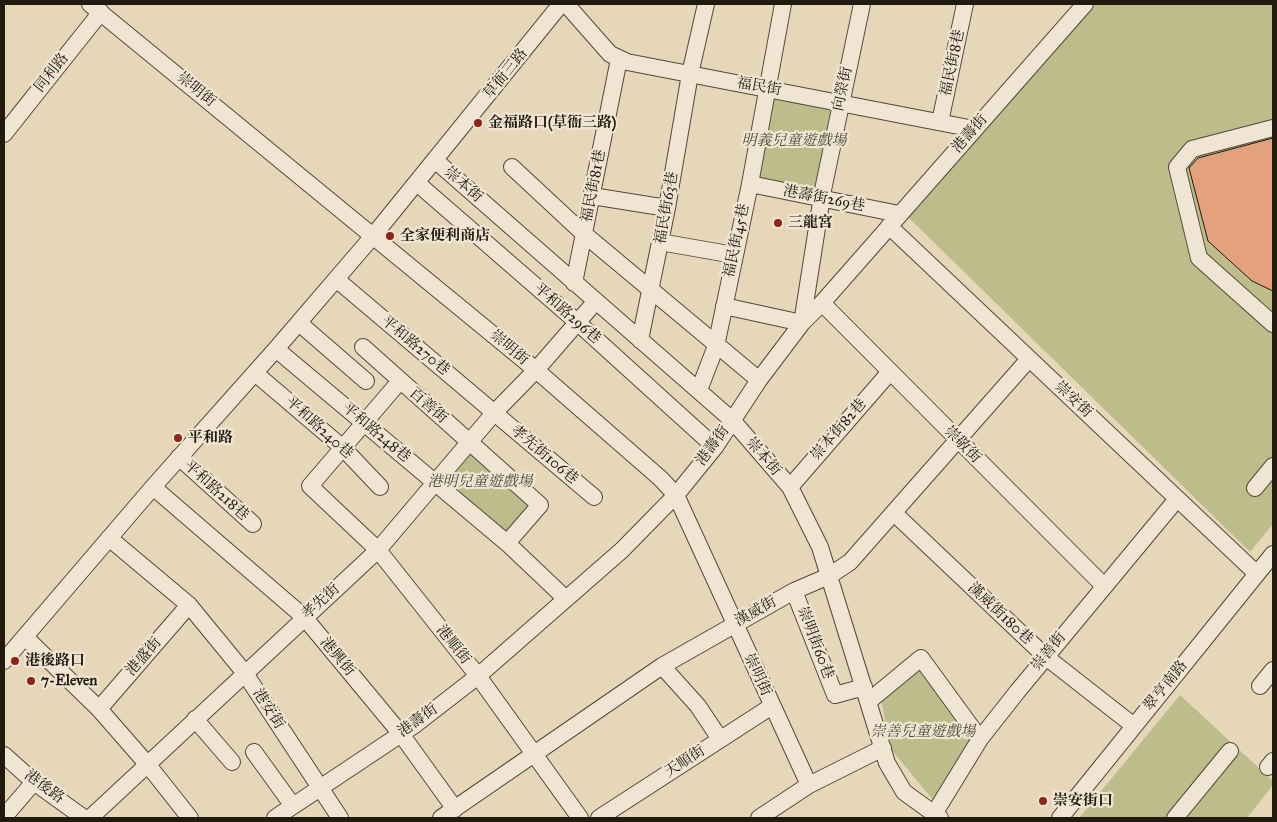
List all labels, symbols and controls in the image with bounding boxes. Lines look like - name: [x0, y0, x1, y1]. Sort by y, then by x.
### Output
- street label: 福民街8巷: [937, 28, 969, 98]
- street label: 草衙三路: [480, 45, 532, 103]
- street label: 同利路: [31, 50, 73, 96]
- street label: 向榮街: [830, 65, 856, 113]
- street label: 崇明街: [173, 69, 219, 111]
- street label: 福民街: [735, 74, 783, 100]
- street label: 港壽街: [948, 111, 992, 157]
- place label: 金福路口(草衙三路): [488, 114, 616, 132]
- marker: 金福路口(草衙三路): [472, 117, 484, 129]
- park label: 明義兒童遊戲場: [742, 132, 846, 150]
- street label: 福民街81巷: [578, 148, 610, 224]
- street label: 崇本街: [440, 163, 486, 207]
- street label: 福民街63巷: [652, 170, 682, 246]
- street label: 港壽街269巷: [781, 182, 867, 216]
- street label: 福民街45巷: [720, 202, 754, 280]
- place label: 三龍宮: [788, 214, 833, 232]
- marker: 三龍宮: [772, 217, 784, 229]
- place label: 全家便利商店: [400, 227, 490, 245]
- marker: 全家便利商店: [384, 230, 396, 242]
- street label: 平和路296巷: [530, 280, 604, 348]
- street label: 平和路270巷: [377, 312, 453, 380]
- street label: 崇明街: [486, 327, 532, 369]
- street label: 崇安街: [1050, 378, 1096, 422]
- street label: 百善街: [405, 384, 451, 428]
- street label: 平和路240巷: [282, 393, 356, 463]
- street label: 崇本街82巷: [807, 396, 871, 464]
- street label: 平和路248巷: [338, 399, 414, 467]
- street label: 孝先街106巷: [507, 422, 581, 488]
- street label: 港壽街: [692, 423, 734, 469]
- street label: 崇敬街: [940, 423, 984, 467]
- place label: 平和路: [188, 429, 233, 447]
- marker: 平和路: [172, 432, 184, 444]
- street label: 崇本街: [741, 434, 785, 480]
- street label: 平和路218巷: [180, 457, 252, 525]
- park label: 港明兒童遊戲場: [428, 473, 532, 491]
- street label: 漢威街180巷: [964, 579, 1036, 649]
- street label: 孝先街: [298, 580, 344, 624]
- street label: 漢威街: [732, 593, 780, 631]
- street label: 崇明街60巷: [793, 604, 837, 682]
- street label: 港順街: [432, 622, 474, 668]
- street label: 崇善街: [1028, 629, 1070, 675]
- street label: 港盛街: [122, 634, 166, 680]
- street label: 港興街: [316, 634, 358, 680]
- street label: 崇明街: [739, 651, 775, 699]
- place label: 港後路口: [25, 652, 85, 670]
- marker: 港後路口: [9, 655, 21, 667]
- street label: 翠亨南路: [1140, 657, 1192, 715]
- place label: 7-Eleven: [41, 672, 97, 690]
- marker: 7-Eleven: [25, 675, 37, 687]
- street label: 港安街: [248, 685, 288, 733]
- street label: 港壽街: [395, 700, 441, 742]
- park label: 崇善兒童遊戲場: [871, 723, 975, 741]
- street label: 天順街: [661, 742, 709, 782]
- street label: 港後路: [21, 766, 67, 808]
- place label: 崇安街口: [1053, 792, 1113, 810]
- marker: 崇安街口: [1037, 795, 1049, 807]

